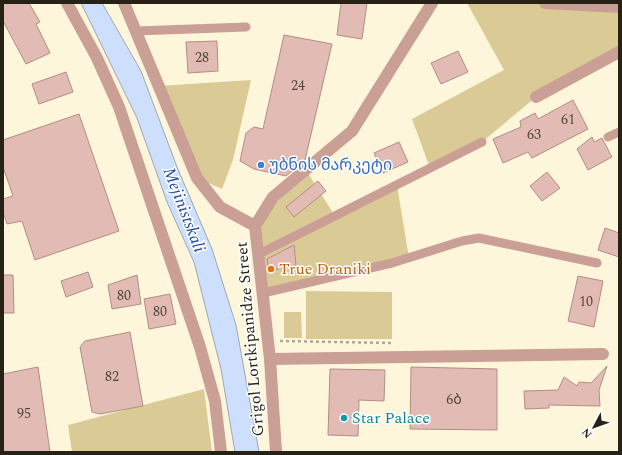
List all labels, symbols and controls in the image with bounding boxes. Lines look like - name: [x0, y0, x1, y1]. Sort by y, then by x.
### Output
- house number: 28: [195, 47, 209, 68]
- house number: 24: [291, 75, 305, 96]
- house number: 61: [561, 109, 575, 130]
- house number: 63: [527, 124, 541, 145]
- place label: უბნის მარკეტი: [269, 153, 392, 177]
- marker: უბნის მარკეტი: [256, 160, 266, 170]
- water label: Mejinistskali: [156, 163, 212, 257]
- street label: Grigol Lortkipanidze Street: [230, 240, 270, 437]
- place label: True Draniki: [279, 257, 371, 281]
- marker: True Draniki: [266, 264, 276, 274]
- house number: 80: [117, 285, 131, 306]
- house number: 10: [579, 291, 593, 312]
- house number: 80: [153, 301, 167, 322]
- house number: 82: [105, 366, 119, 387]
- house number: 6ბ: [446, 389, 462, 410]
- house number: 95: [17, 403, 31, 424]
- place label: Star Palace: [352, 406, 430, 430]
- north arrow: [574, 407, 614, 447]
- marker: Star Palace: [339, 413, 349, 423]
- text: N: [577, 424, 596, 442]

